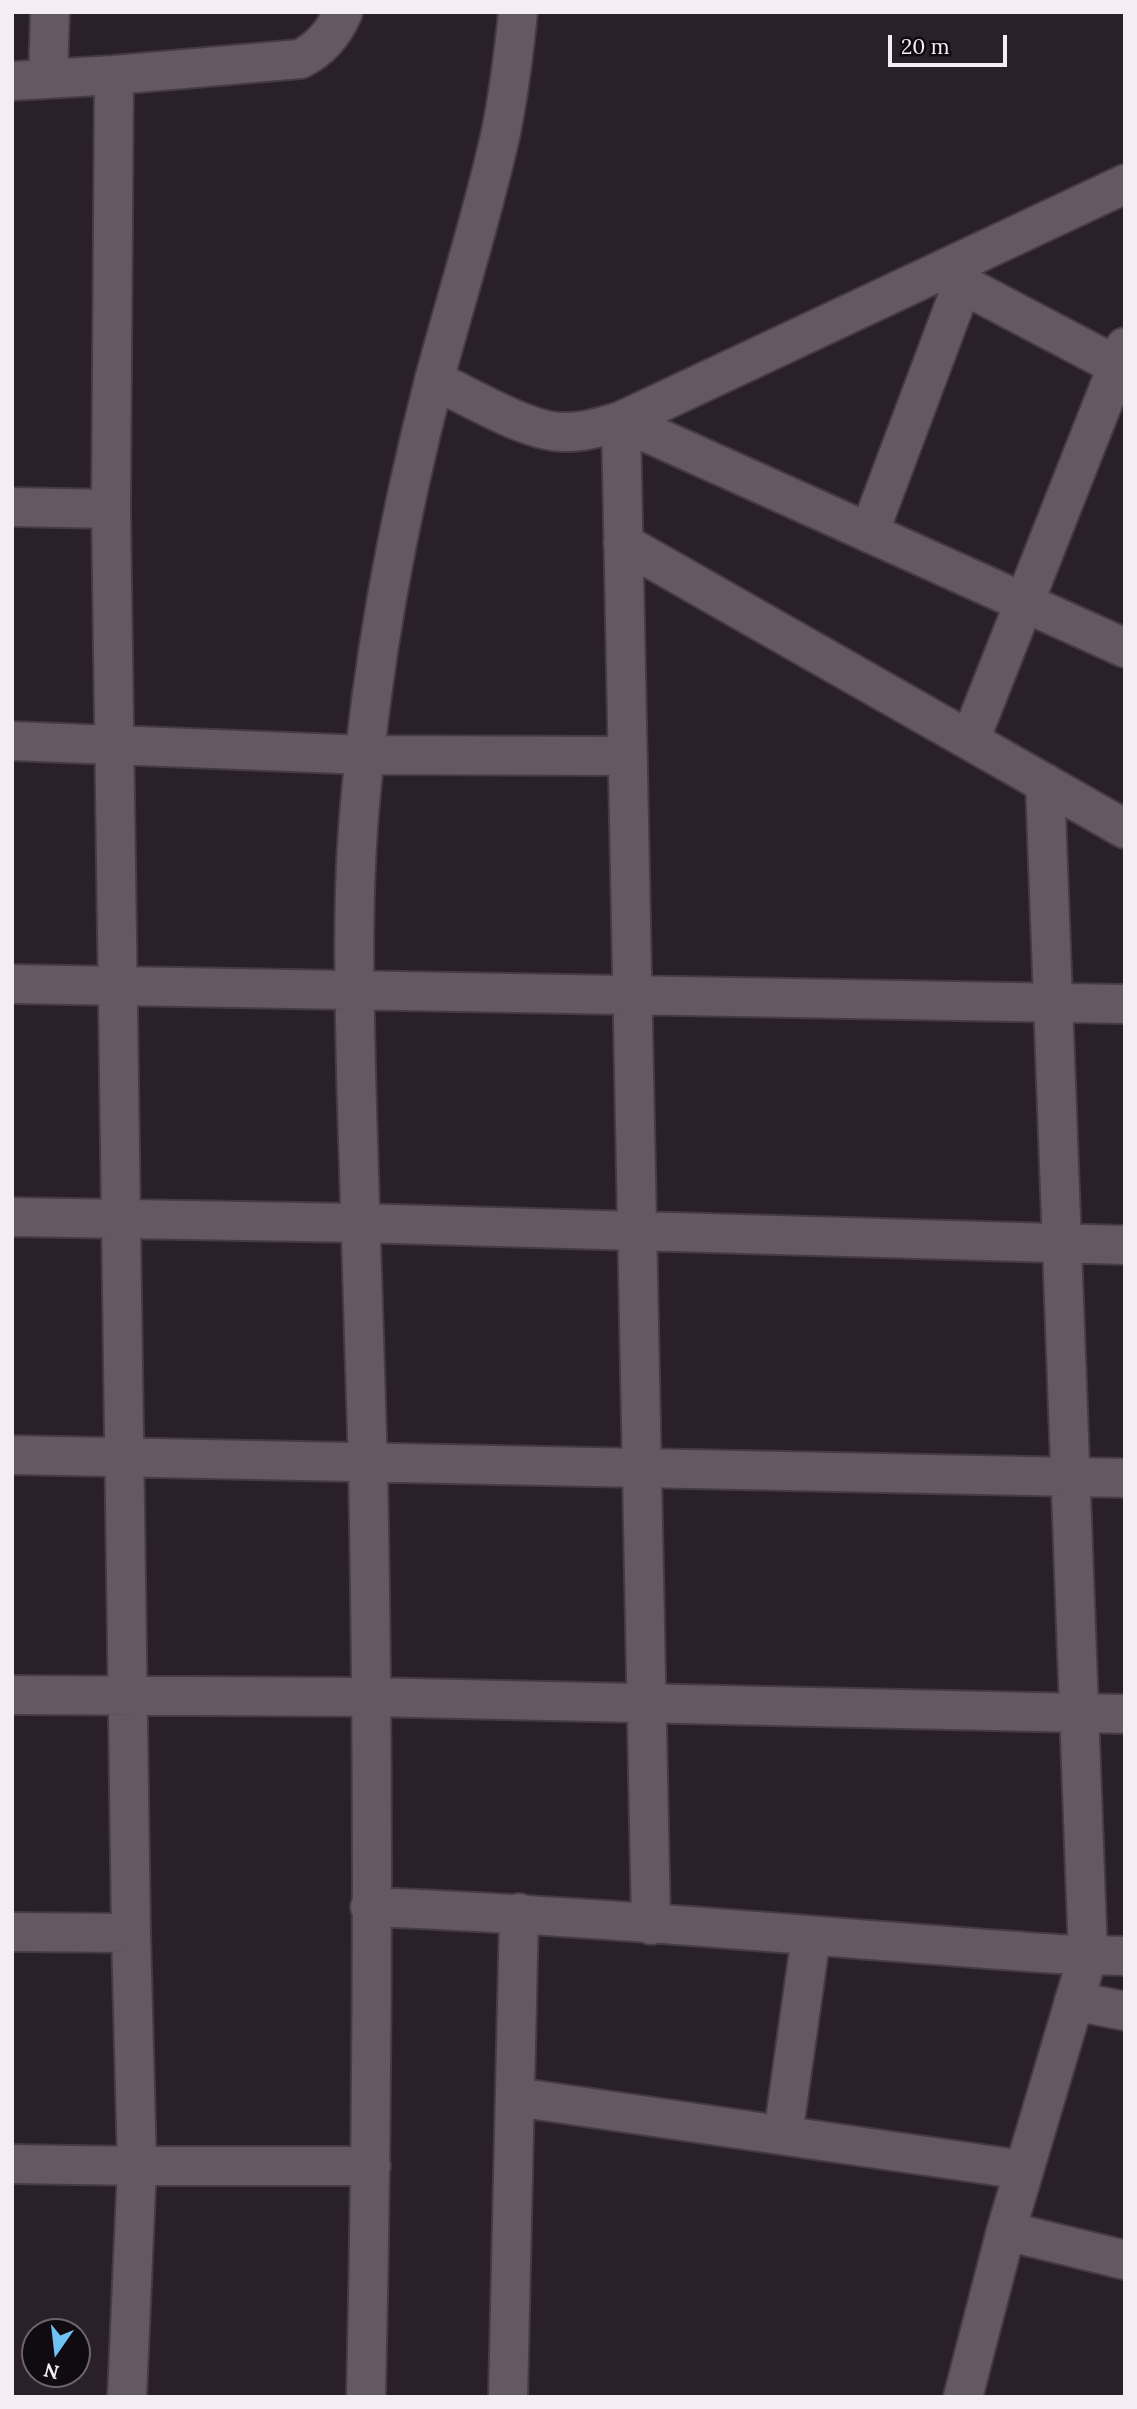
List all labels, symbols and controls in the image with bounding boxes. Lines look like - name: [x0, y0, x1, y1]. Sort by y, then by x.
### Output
- scale bar: [892, 21, 1011, 65]
- text: 20 m: [901, 33, 950, 60]
- north arrow: [21, 2318, 91, 2388]
- text: N: [41, 2358, 61, 2385]

